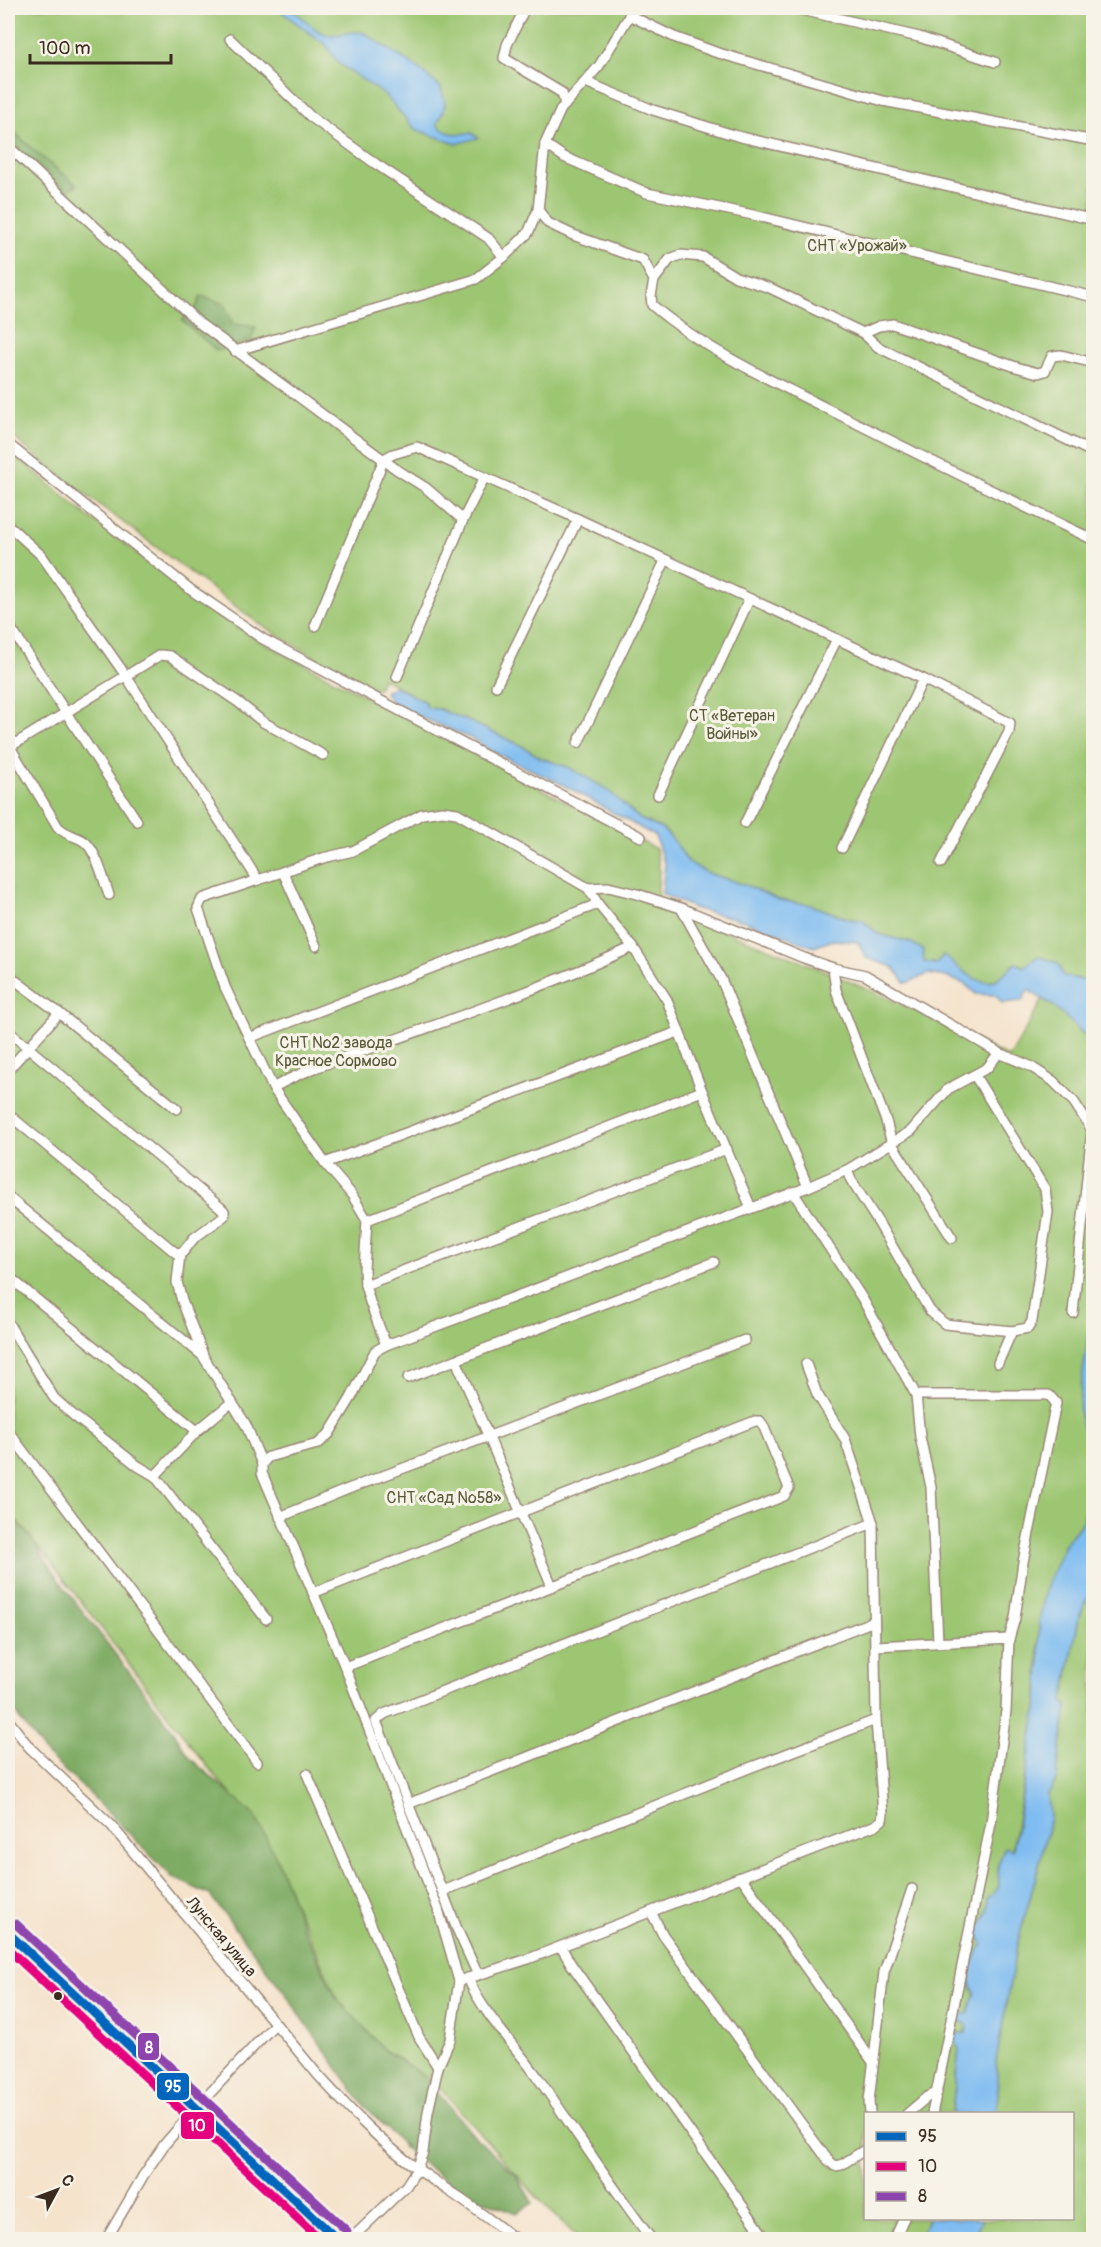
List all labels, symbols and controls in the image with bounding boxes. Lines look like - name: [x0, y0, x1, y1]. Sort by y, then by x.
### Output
- scale bar: [30, 27, 171, 65]
- text: 100 m: [39, 37, 91, 60]
- park label: СНТ «Урожай»: [807, 236, 907, 256]
- park label: СТ «Ветеран Войны»: [689, 706, 775, 744]
- park label: СНТ №2 завода Красное Сормово: [275, 1033, 397, 1071]
- park label: СНТ «Сад №58»: [387, 1488, 501, 1508]
- street label: Лунская улица: [181, 1891, 261, 1981]
- unlabelled marker: [52, 1990, 64, 2002]
- line badge: 8: [137, 2032, 160, 2061]
- text: 8: [145, 2038, 153, 2058]
- line badge: 95: [156, 2072, 190, 2101]
- text: 95: [165, 2077, 182, 2097]
- line badge: 10: [180, 2111, 215, 2140]
- legend: [864, 2112, 1074, 2220]
- text: 10: [188, 2116, 206, 2136]
- text: 95: [918, 2125, 937, 2148]
- text: 10: [918, 2155, 937, 2178]
- north arrow: [27, 2160, 87, 2220]
- text: С: [57, 2171, 78, 2191]
- text: 8: [918, 2185, 927, 2208]

